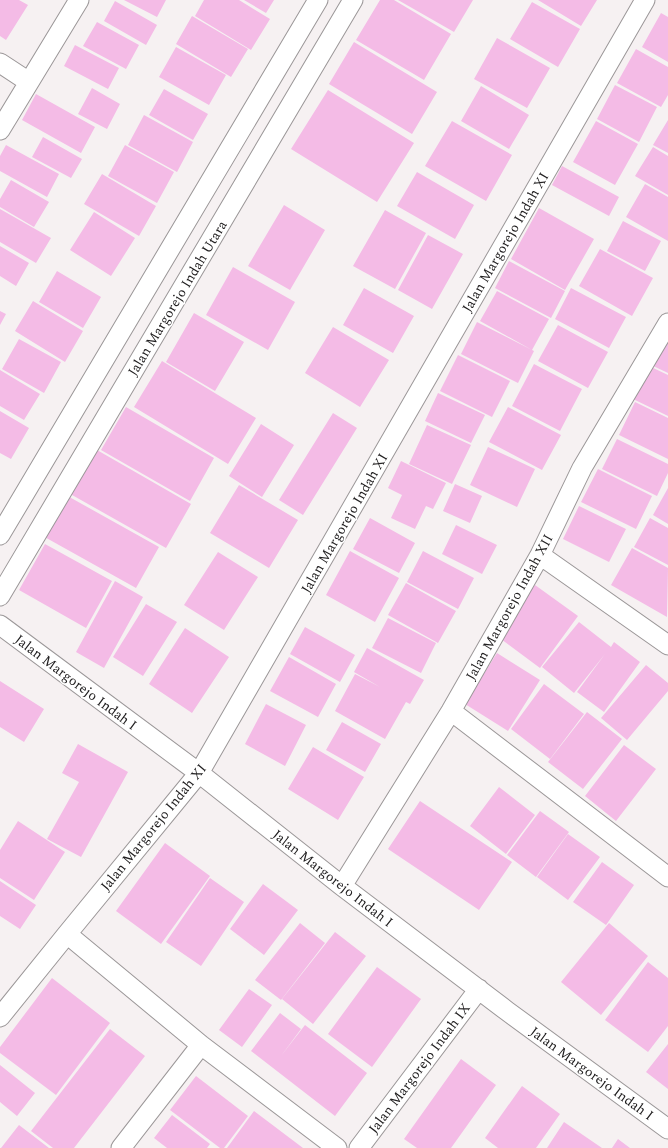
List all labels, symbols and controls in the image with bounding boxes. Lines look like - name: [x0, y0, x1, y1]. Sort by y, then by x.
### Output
- street label: Jalan Margorejo Indah XI: [457, 168, 554, 316]
- street label: Jalan Margorejo Indah Utara: [122, 216, 232, 380]
- street label: Jalan Margorejo Indah XI: [296, 449, 393, 597]
- street label: Jalan Margorejo Indah XII: [460, 530, 558, 684]
- street label: Jalan Margorejo Indah I: [10, 629, 141, 735]
- street label: Jalan Margorejo Indah XI: [95, 759, 212, 896]
- street label: Jalan Margorejo Indah I: [268, 824, 398, 932]
- street label: Jalan Margorejo Indah IX: [363, 999, 476, 1138]
- street label: Jalan Margorejo Indah I: [525, 1021, 658, 1126]

